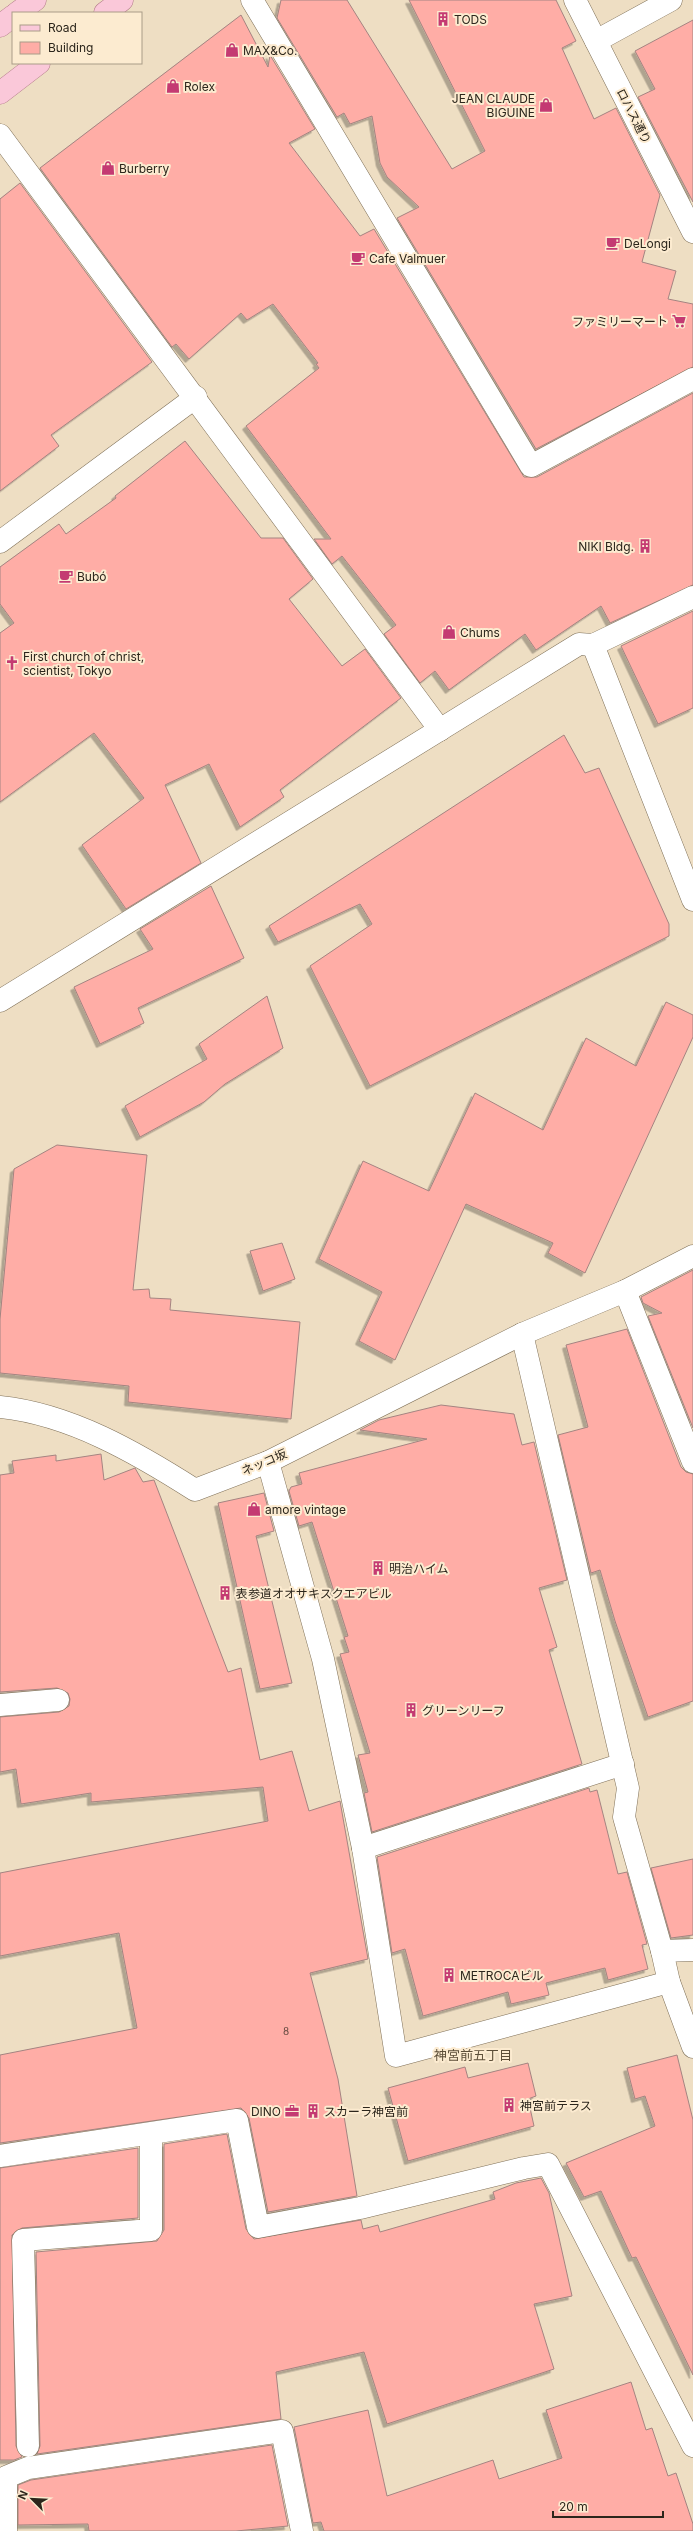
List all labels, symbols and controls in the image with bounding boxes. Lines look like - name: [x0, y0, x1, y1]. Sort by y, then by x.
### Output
- building icon: TODS: [435, 11, 451, 27]
- legend: [12, 12, 142, 64]
- place label: TODS: [454, 12, 487, 27]
- text: Road: [48, 20, 77, 35]
- text: Building: [48, 40, 93, 55]
- shop icon: MAX&Co.: [224, 42, 240, 58]
- place label: MAX&Co.: [243, 43, 297, 58]
- shop icon: Rolex: [165, 78, 181, 94]
- place label: Rolex: [184, 79, 215, 94]
- street label: ロハス通り: [614, 86, 654, 146]
- place label: JEAN CLAUDE BIGUINE: [452, 91, 535, 120]
- shop icon: JEAN CLAUDE BIGUINE: [538, 97, 554, 113]
- shop icon: Burberry: [100, 160, 116, 176]
- place label: Burberry: [119, 161, 169, 176]
- cafe icon: DeLongi: [605, 235, 621, 251]
- place label: DeLongi: [624, 236, 671, 251]
- cafe icon: Cafe Valmuer: [350, 250, 366, 266]
- place label: Cafe Valmuer: [369, 251, 446, 266]
- supermarket icon: ファミリーマート: [671, 313, 687, 329]
- place label: ファミリーマート: [572, 314, 668, 329]
- building icon: NIKI Bldg.: [637, 538, 653, 554]
- place label: NIKI Bldg.: [578, 539, 634, 554]
- cafe icon: Bubó: [58, 568, 74, 584]
- place label: Bubó: [77, 569, 107, 584]
- shop icon: Chums: [441, 624, 457, 640]
- place label: Chums: [460, 625, 500, 640]
- place label: First church of christ, scientist, Tokyo: [23, 649, 144, 678]
- church icon: First church of christ, scientist, Tokyo: [4, 655, 20, 671]
- street label: ネッコ坂: [239, 1446, 289, 1478]
- shop icon: amore vintage: [246, 1501, 262, 1517]
- place label: amore vintage: [265, 1502, 346, 1517]
- building icon: 明治ハイム: [370, 1560, 386, 1576]
- place label: 明治ハイム: [389, 1561, 449, 1576]
- building icon: 表参道オオサキスクエアビル: [217, 1585, 233, 1601]
- place label: 表参道オオサキスクエアビル: [235, 1586, 392, 1601]
- building icon: グリーンリーフ: [403, 1702, 419, 1718]
- place label: グリーンリーフ: [422, 1703, 505, 1718]
- building icon: METROCAビル: [441, 1967, 457, 1983]
- place label: METROCAビル: [460, 1968, 544, 1983]
- house number: 8: [283, 2025, 289, 2037]
- district label: 神宮前五丁目: [434, 2047, 512, 2063]
- building icon: 神宮前テラス: [501, 2097, 517, 2113]
- place label: 神宮前テラス: [520, 2098, 592, 2113]
- office icon: DINO: [284, 2103, 300, 2119]
- building icon: スカーラ神宮前: [305, 2103, 321, 2119]
- place label: DINO: [251, 2104, 281, 2119]
- place label: スカーラ神宮前: [324, 2104, 408, 2119]
- north arrow: [12, 2479, 52, 2519]
- text: N: [15, 2488, 31, 2502]
- scale bar: [553, 2493, 663, 2519]
- text: 20 m: [559, 2499, 588, 2514]

